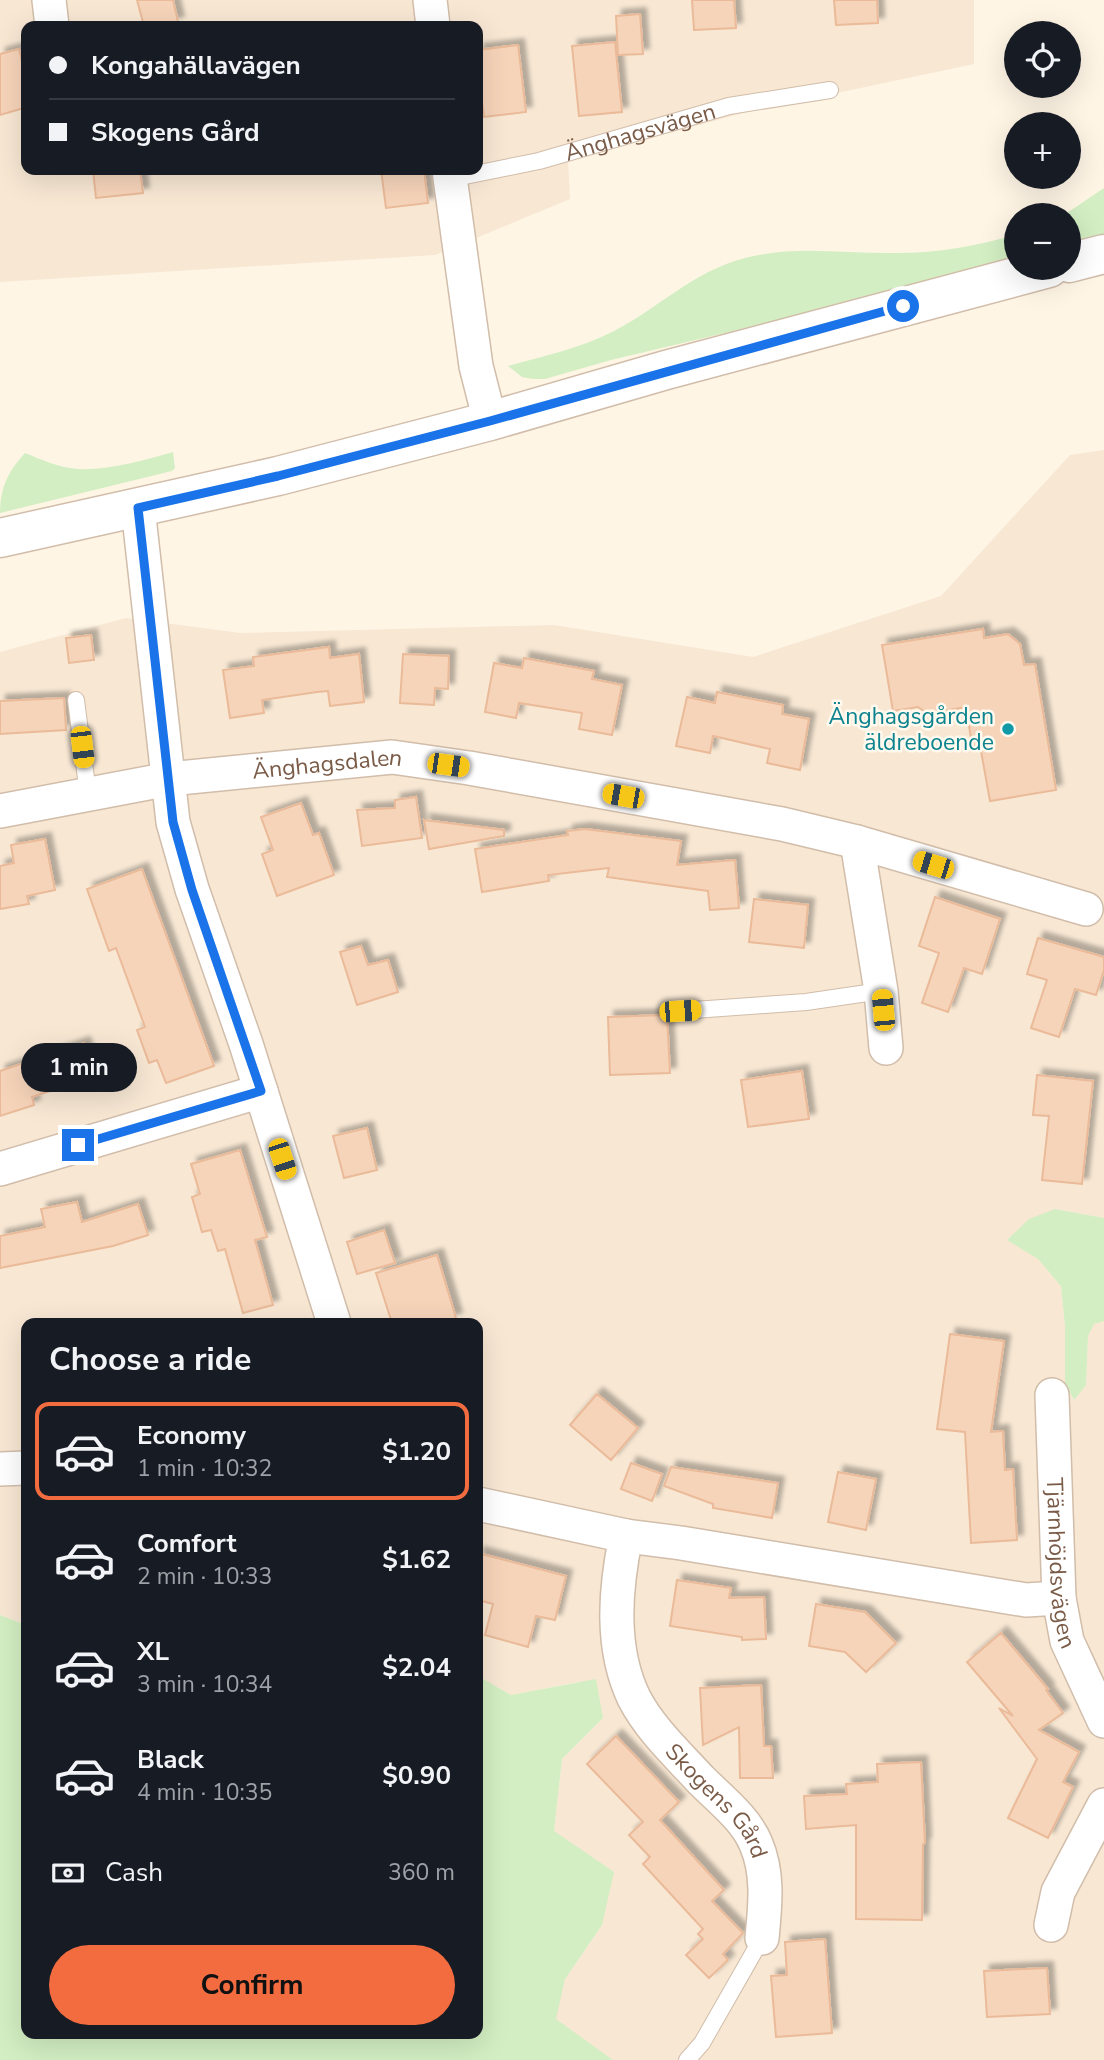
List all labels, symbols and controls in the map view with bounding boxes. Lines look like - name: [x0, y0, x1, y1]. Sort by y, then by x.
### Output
- map controls: [1004, 21, 1081, 280]
- button: locate: [1004, 21, 1081, 98]
- text: Kongahällavägen: [91, 48, 301, 83]
- street label: Änghagsvägen: [561, 96, 719, 169]
- button: +: [1004, 112, 1081, 189]
- text: Skogens Gård: [91, 115, 260, 150]
- button: −: [1004, 203, 1081, 280]
- route start: [887, 290, 919, 322]
- place label: Änghagsgården äldreboende: [828, 701, 994, 758]
- marker: Änghagsgården äldreboende: [1000, 721, 1016, 737]
- car: [70, 725, 95, 769]
- street label: Änghagsdalen: [251, 742, 404, 787]
- car: [426, 752, 471, 778]
- car: [601, 782, 646, 810]
- car: [910, 849, 957, 881]
- car: [871, 988, 896, 1032]
- car: [659, 999, 702, 1023]
- callout: 1 min: [20, 1044, 136, 1092]
- text: 1 min: [49, 1052, 109, 1083]
- route end: [62, 1129, 94, 1161]
- car: [266, 1136, 299, 1182]
- text: Choose a ride: [49, 1338, 251, 1381]
- text: Economy: [137, 1418, 246, 1453]
- icon: car: [53, 1420, 116, 1483]
- text: $1.20: [382, 1434, 451, 1469]
- text: 1 min · 10:32: [137, 1453, 272, 1484]
- street label: Tjärnhöjdsvägen: [1039, 1477, 1083, 1654]
- text: Comfort: [137, 1526, 237, 1561]
- icon: car: [53, 1528, 116, 1591]
- text: $1.62: [382, 1542, 451, 1577]
- text: 2 min · 10:33: [137, 1561, 272, 1592]
- text: XL: [137, 1634, 169, 1669]
- icon: car: [53, 1636, 116, 1699]
- text: $2.04: [382, 1650, 451, 1685]
- text: 3 min · 10:34: [137, 1669, 272, 1700]
- street label: Skogens Gård: [658, 1737, 775, 1862]
- text: Black: [137, 1742, 204, 1777]
- icon: car: [53, 1744, 116, 1807]
- text: $0.90: [382, 1758, 451, 1793]
- text: 4 min · 10:35: [137, 1777, 272, 1808]
- icon: cash: [49, 1854, 87, 1892]
- text: Cash: [105, 1855, 163, 1890]
- text: 360 m: [388, 1857, 455, 1888]
- button: Confirm: [49, 1945, 455, 2025]

